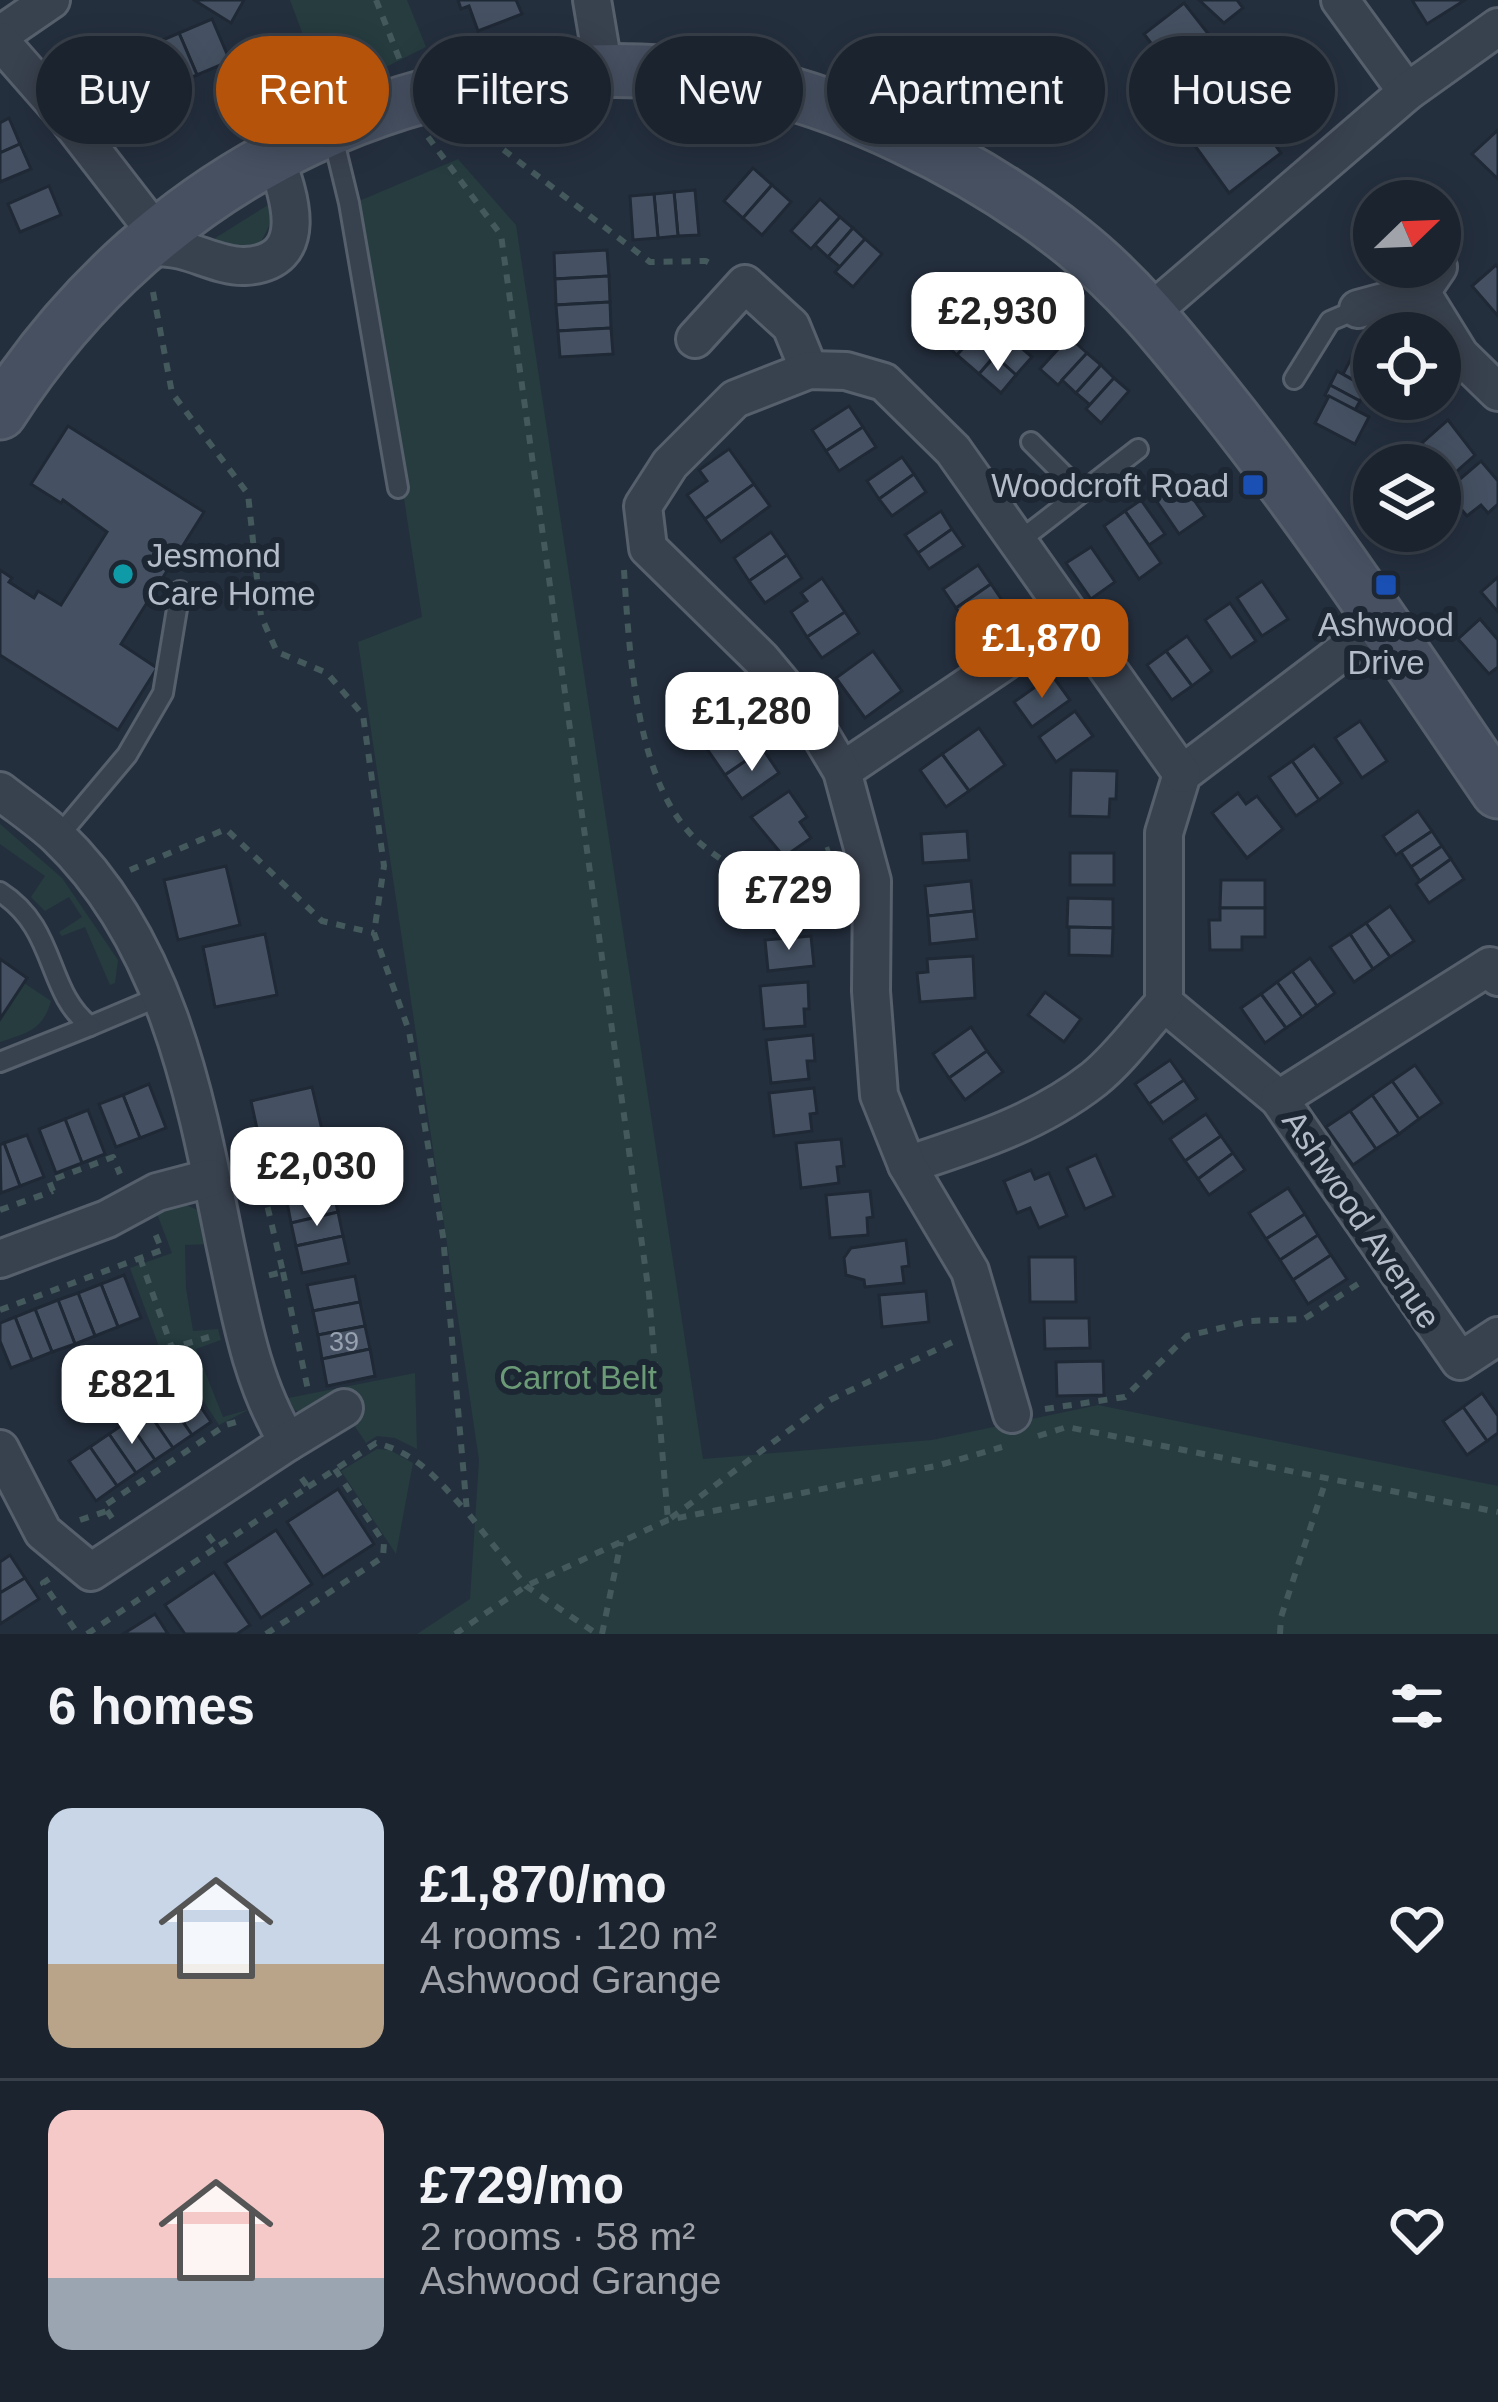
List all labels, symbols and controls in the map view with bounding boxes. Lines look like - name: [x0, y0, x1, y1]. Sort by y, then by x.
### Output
- chip: Buy: [36, 36, 192, 144]
- chip: Rent: [216, 36, 389, 144]
- chip: Filters: [413, 36, 611, 144]
- chip: New: [635, 36, 803, 144]
- chip: Apartment: [827, 36, 1105, 144]
- chip: House: [1129, 36, 1335, 144]
- north arrow: [1353, 180, 1461, 288]
- map controls: [1353, 180, 1461, 552]
- pin: £2,930: [900, 272, 1096, 374]
- text: £2,930: [938, 289, 1058, 332]
- button: locate: [1353, 312, 1461, 420]
- button: layers: [1353, 444, 1461, 552]
- place label: Woodcroft Road: [991, 467, 1229, 504]
- marker: Woodcroft Road: [1240, 472, 1266, 498]
- place label: Jesmond Care Home: [147, 537, 316, 612]
- marker: Jesmond Care Home: [110, 561, 136, 587]
- marker: Ashwood Drive: [1373, 572, 1399, 598]
- pin: £1,870: [944, 599, 1140, 701]
- place label: Ashwood Drive: [1318, 606, 1454, 681]
- text: £1,870: [982, 616, 1102, 659]
- pin: £1,280: [654, 672, 850, 774]
- text: £1,280: [692, 689, 812, 732]
- pin: £729: [718, 851, 860, 953]
- text: £729: [746, 868, 832, 911]
- street label: Ashwood Avenue: [1275, 1103, 1448, 1335]
- pin: £2,030: [219, 1127, 415, 1229]
- text: £2,030: [257, 1144, 377, 1187]
- house number: 39: [329, 1327, 359, 1357]
- pin: £821: [61, 1345, 203, 1447]
- park label: Carrot Belt: [499, 1359, 657, 1396]
- text: £821: [89, 1362, 175, 1405]
- icon: filters: [1384, 1673, 1450, 1739]
- text: 6 homes: [48, 1678, 255, 1735]
- icon: home: [144, 1856, 288, 2000]
- text: £1,870/mo: [420, 1856, 667, 1913]
- icon: heart: [1384, 1895, 1450, 1961]
- text: 4 rooms · 120 m²: [420, 1914, 717, 1957]
- text: Ashwood Grange: [420, 1958, 721, 2001]
- text: £729/mo: [420, 2157, 624, 2214]
- icon: home: [144, 2158, 288, 2302]
- icon: heart: [1384, 2197, 1450, 2263]
- text: 2 rooms · 58 m²: [420, 2215, 695, 2258]
- text: Ashwood Grange: [420, 2259, 721, 2302]

